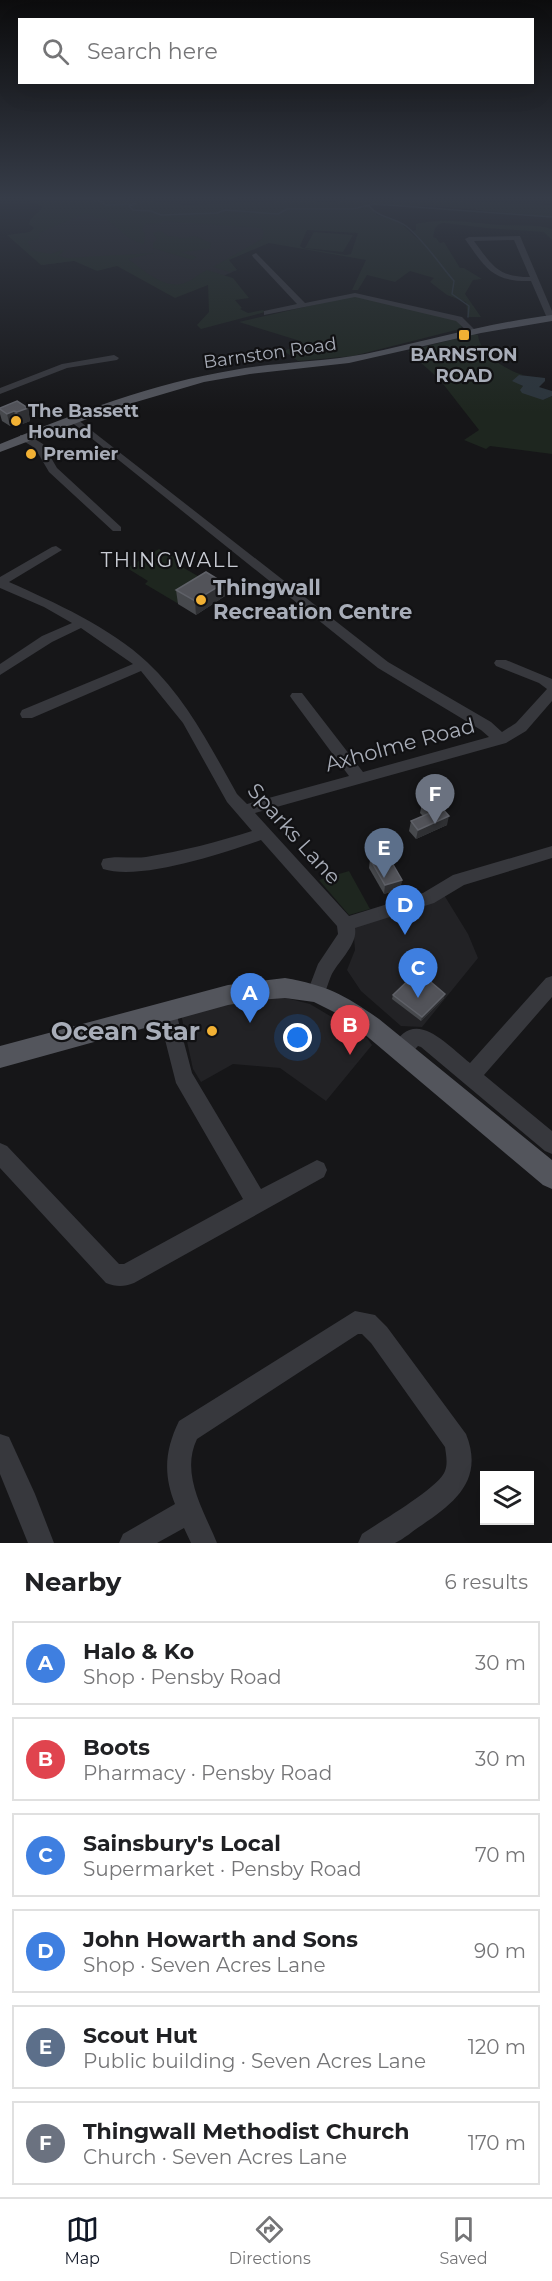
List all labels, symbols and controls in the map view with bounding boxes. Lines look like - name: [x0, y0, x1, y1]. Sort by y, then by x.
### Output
- search box: [18, 18, 534, 84]
- icon: search: [39, 35, 72, 68]
- text: Search here: [87, 38, 218, 65]
- marker: BARNSTON ROAD: [457, 328, 471, 342]
- street label: Barnston Road: [202, 333, 338, 373]
- place label: BARNSTON ROAD: [410, 344, 518, 387]
- place label: The Bassett Hound: [28, 400, 139, 443]
- marker: The Bassett Hound: [9, 414, 23, 428]
- place label: Premier: [43, 443, 119, 465]
- marker: Premier: [24, 447, 38, 461]
- district label: THINGWALL: [101, 548, 239, 572]
- place label: Thingwall Recreation Centre: [213, 575, 412, 624]
- marker: Thingwall Recreation Centre: [194, 593, 208, 607]
- street label: Axholme Road: [322, 713, 477, 777]
- pin: F: [416, 774, 454, 824]
- street label: Sparks Lane: [242, 778, 346, 889]
- pin: E: [364, 828, 404, 878]
- pin: D: [386, 886, 424, 935]
- pin: C: [398, 948, 438, 998]
- pin: A: [230, 974, 270, 1023]
- pin: B: [330, 1006, 370, 1055]
- place label: Ocean Star: [51, 1015, 200, 1047]
- your location: [283, 1023, 312, 1052]
- marker: Ocean Star: [205, 1024, 219, 1038]
- map controls: [480, 1471, 534, 1525]
- button: layers: [480, 1471, 534, 1525]
- text: Nearby: [24, 1566, 121, 1598]
- text: 6 results: [444, 1570, 528, 1594]
- text: Halo & Ko: [83, 1638, 194, 1665]
- text: A: [38, 1651, 53, 1675]
- text: 30 m: [475, 1651, 526, 1675]
- text: Shop · Pensby Road: [83, 1665, 282, 1689]
- text: Boots: [83, 1734, 150, 1761]
- text: B: [38, 1747, 53, 1771]
- text: 30 m: [475, 1747, 526, 1771]
- text: Pharmacy · Pensby Road: [83, 1761, 332, 1785]
- text: Sainsbury's Local: [83, 1830, 281, 1857]
- text: C: [38, 1843, 53, 1867]
- text: 70 m: [475, 1843, 526, 1867]
- text: Supermarket · Pensby Road: [83, 1857, 362, 1881]
- text: John Howarth and Sons: [83, 1926, 358, 1953]
- text: D: [37, 1939, 54, 1963]
- text: 90 m: [474, 1939, 526, 1963]
- text: Shop · Seven Acres Lane: [83, 1953, 326, 1977]
- text: Scout Hut: [83, 2022, 198, 2049]
- text: E: [39, 2035, 52, 2059]
- text: 120 m: [468, 2035, 526, 2059]
- text: Public building · Seven Acres Lane: [83, 2049, 426, 2073]
- text: Thingwall Methodist Church: [83, 2118, 409, 2145]
- text: F: [39, 2131, 52, 2155]
- text: 170 m: [468, 2131, 526, 2155]
- text: Church · Seven Acres Lane: [83, 2145, 347, 2169]
- tab: Map: [64, 2213, 100, 2268]
- tab: Directions: [229, 2213, 311, 2268]
- tab: Saved: [440, 2213, 488, 2268]

